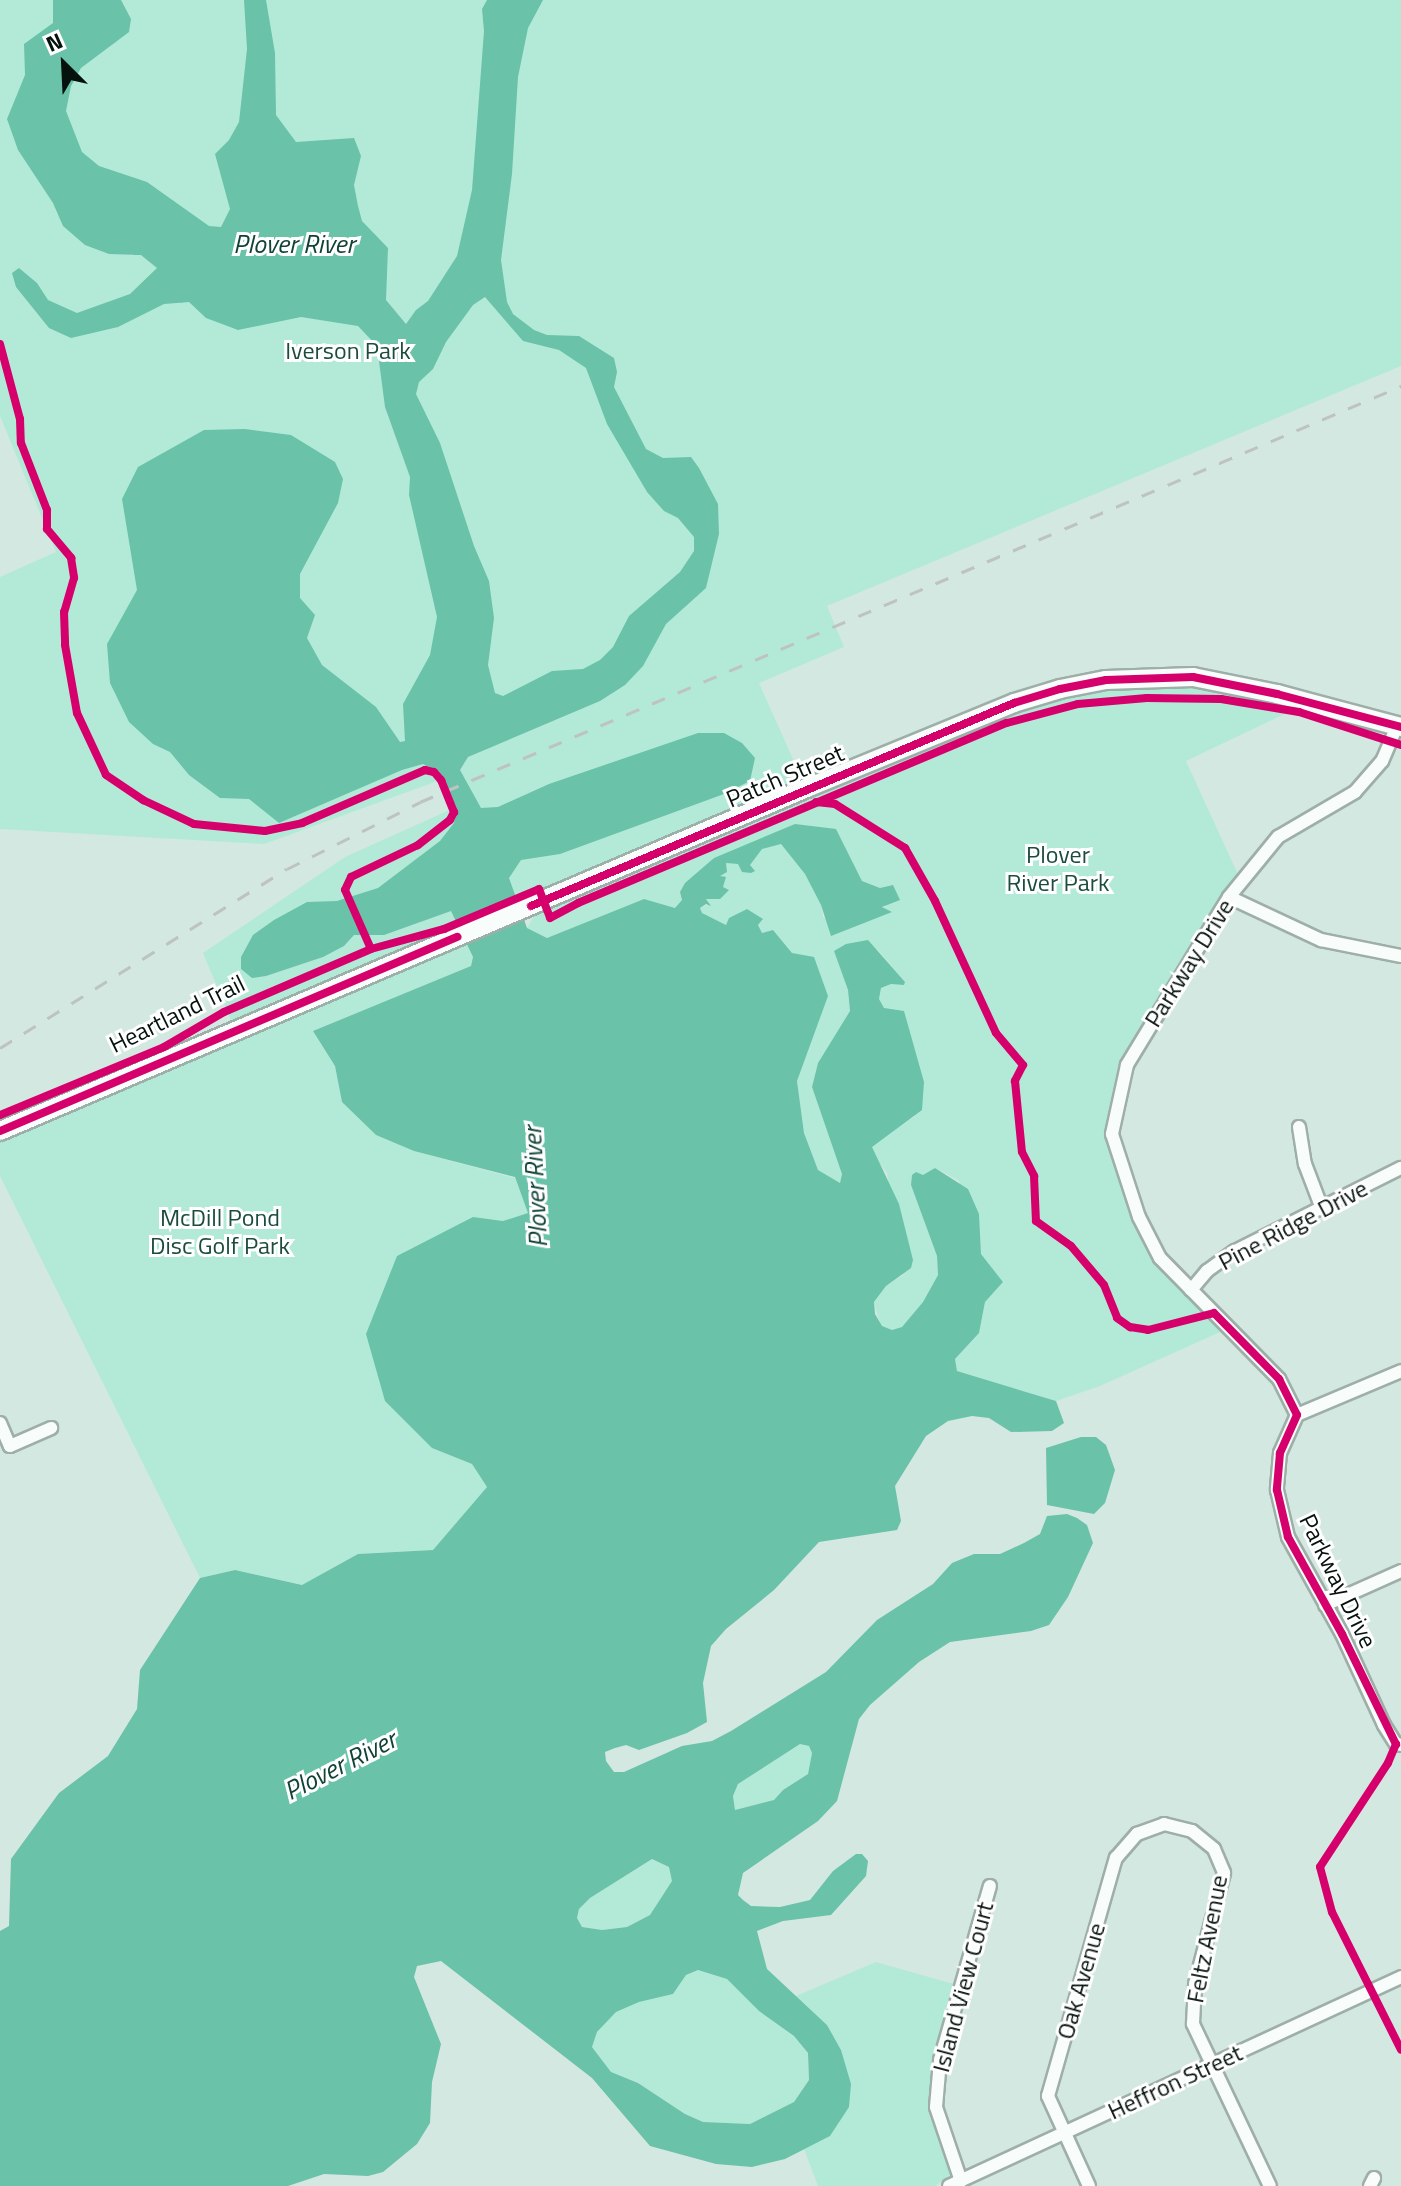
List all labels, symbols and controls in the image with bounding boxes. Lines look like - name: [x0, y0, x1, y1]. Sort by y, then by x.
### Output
- text: N: [40, 23, 68, 61]
- north arrow: [24, 24, 104, 104]
- water label: Plover River: [233, 228, 355, 260]
- park label: Iverson Park: [285, 337, 411, 365]
- street label: Patch Street: [722, 738, 848, 814]
- park label: Plover River Park: [1006, 841, 1110, 897]
- street label: Parkway Drive: [1138, 894, 1240, 1032]
- street label: Heartland Trail: [105, 969, 249, 1059]
- water label: Plover River: [516, 1126, 554, 1248]
- street label: Pine Ridge Drive: [1214, 1174, 1372, 1276]
- park label: McDill Pond Disc Golf Park: [150, 1204, 290, 1260]
- street label: Parkway Drive: [1293, 1509, 1383, 1653]
- water label: Plover River: [279, 1724, 401, 1806]
- street label: Feltz Avenue: [1181, 1873, 1233, 2005]
- street label: Island View Court: [926, 1899, 1000, 2075]
- street label: Oak Avenue: [1051, 1919, 1111, 2043]
- street label: Heffron Street: [1103, 2038, 1247, 2126]

